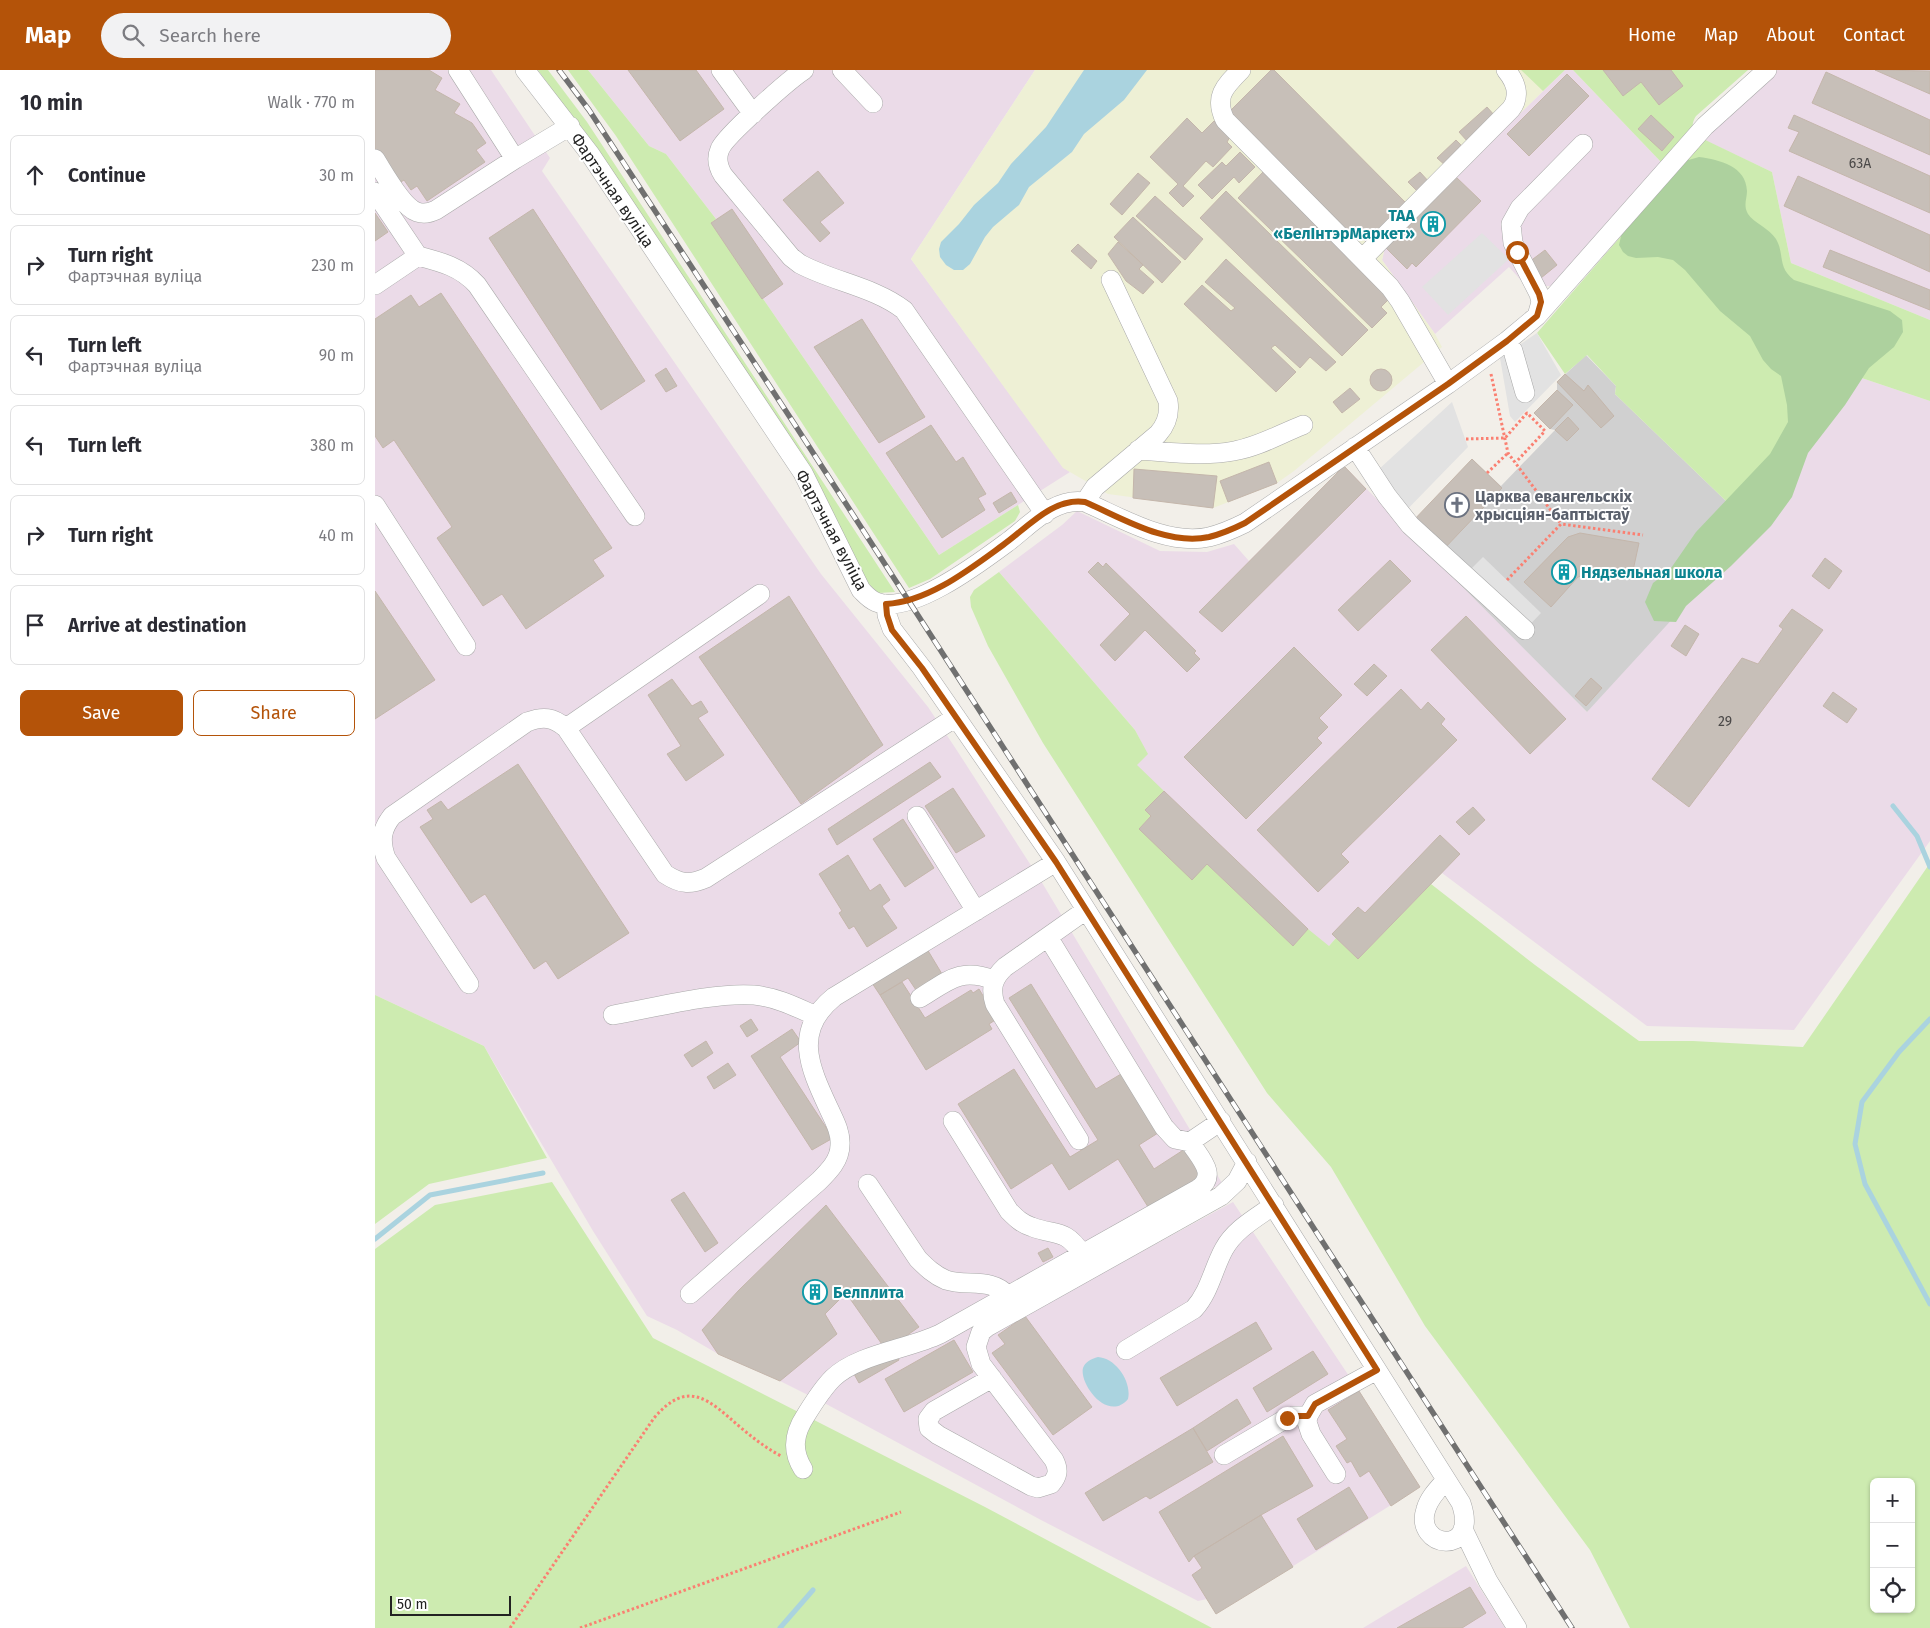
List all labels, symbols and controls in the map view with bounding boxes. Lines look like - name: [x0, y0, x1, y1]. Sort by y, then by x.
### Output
- search box: [101, 13, 451, 58]
- text: Map: [25, 21, 71, 49]
- icon: search: [119, 21, 147, 49]
- text: Search here: [159, 24, 261, 47]
- text: Home: [1628, 24, 1676, 46]
- text: Map: [1704, 24, 1738, 46]
- text: About: [1766, 24, 1815, 46]
- text: Contact: [1843, 24, 1905, 46]
- text: 10 min: [20, 90, 83, 116]
- text: Walk · 770 m: [268, 93, 355, 112]
- street label: Фартэчная вуліца: [567, 129, 658, 251]
- house number: 63А: [1849, 155, 1871, 172]
- icon: ahead: [21, 161, 49, 189]
- text: Continue: [68, 164, 146, 187]
- text: 30 m: [319, 166, 354, 185]
- place label: ТАА «БелІнтэрМаркет»: [1273, 206, 1416, 243]
- building icon: ТАА «БелІнтэрМаркет»: [1420, 211, 1446, 237]
- route start: [1506, 241, 1529, 264]
- text: Turn right: [68, 244, 153, 267]
- icon: right: [21, 251, 49, 279]
- text: 230 m: [311, 256, 354, 275]
- text: Фартэчная вуліца: [68, 267, 202, 286]
- text: Turn left: [68, 334, 142, 357]
- icon: left: [21, 341, 49, 369]
- text: 90 m: [319, 346, 354, 365]
- text: Фартэчная вуліца: [68, 357, 202, 376]
- icon: left: [21, 431, 49, 459]
- text: Turn left: [68, 434, 142, 457]
- text: 380 m: [310, 436, 354, 455]
- street label: Фартэчная вуліца: [792, 467, 871, 594]
- place label: Царква евангельскіх хрысціян-баптыстаў: [1474, 487, 1633, 524]
- church icon: Царква евангельскіх хрысціян-баптыстаў: [1444, 492, 1470, 518]
- icon: right: [21, 521, 49, 549]
- text: Turn right: [68, 524, 153, 547]
- text: 40 m: [319, 526, 354, 545]
- building icon: Нядзельная школа: [1551, 559, 1577, 585]
- place label: Нядзельная школа: [1581, 563, 1723, 582]
- icon: arrive: [21, 611, 49, 639]
- text: Arrive at destination: [68, 614, 247, 637]
- button: Save: [20, 690, 183, 736]
- button: Share: [193, 690, 355, 736]
- house number: 29: [1718, 713, 1732, 730]
- building icon: Белплита: [802, 1279, 828, 1305]
- place label: Белплита: [833, 1283, 904, 1302]
- route end: [1276, 1407, 1299, 1430]
- map controls: [1870, 1478, 1915, 1613]
- button: +: [1870, 1478, 1915, 1523]
- button: −: [1870, 1523, 1915, 1568]
- button: locate: [1870, 1568, 1915, 1613]
- scale bar: [390, 1593, 511, 1616]
- text: 50 m: [397, 1596, 428, 1613]

